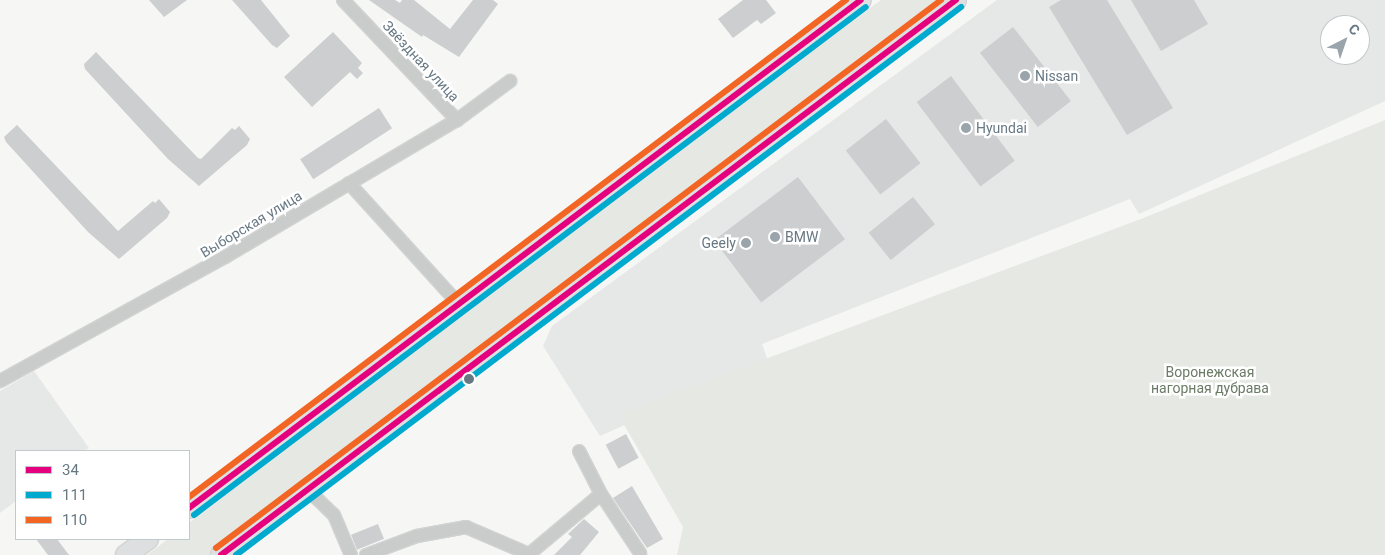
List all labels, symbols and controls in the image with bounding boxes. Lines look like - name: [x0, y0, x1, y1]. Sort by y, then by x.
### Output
- north arrow: [1320, 15, 1370, 65]
- street label: Звёздная улица: [379, 17, 463, 105]
- text: С: [1345, 20, 1363, 38]
- place label: Nissan: [1035, 68, 1078, 84]
- marker: Nissan: [1019, 70, 1031, 82]
- place label: Hyundai: [976, 120, 1027, 136]
- marker: Hyundai: [960, 122, 972, 134]
- street label: Выборская улица: [197, 187, 305, 261]
- place label: BMW: [785, 229, 818, 245]
- marker: BMW: [769, 231, 781, 243]
- place label: Geely: [702, 235, 736, 251]
- marker: Geely: [740, 237, 752, 249]
- park label: Воронежская нагорная дубрава: [1151, 364, 1269, 397]
- unlabelled marker: [464, 374, 474, 384]
- legend: [15, 450, 190, 540]
- text: 34: [62, 461, 79, 479]
- text: 111: [62, 486, 87, 504]
- text: 110: [62, 511, 87, 529]

